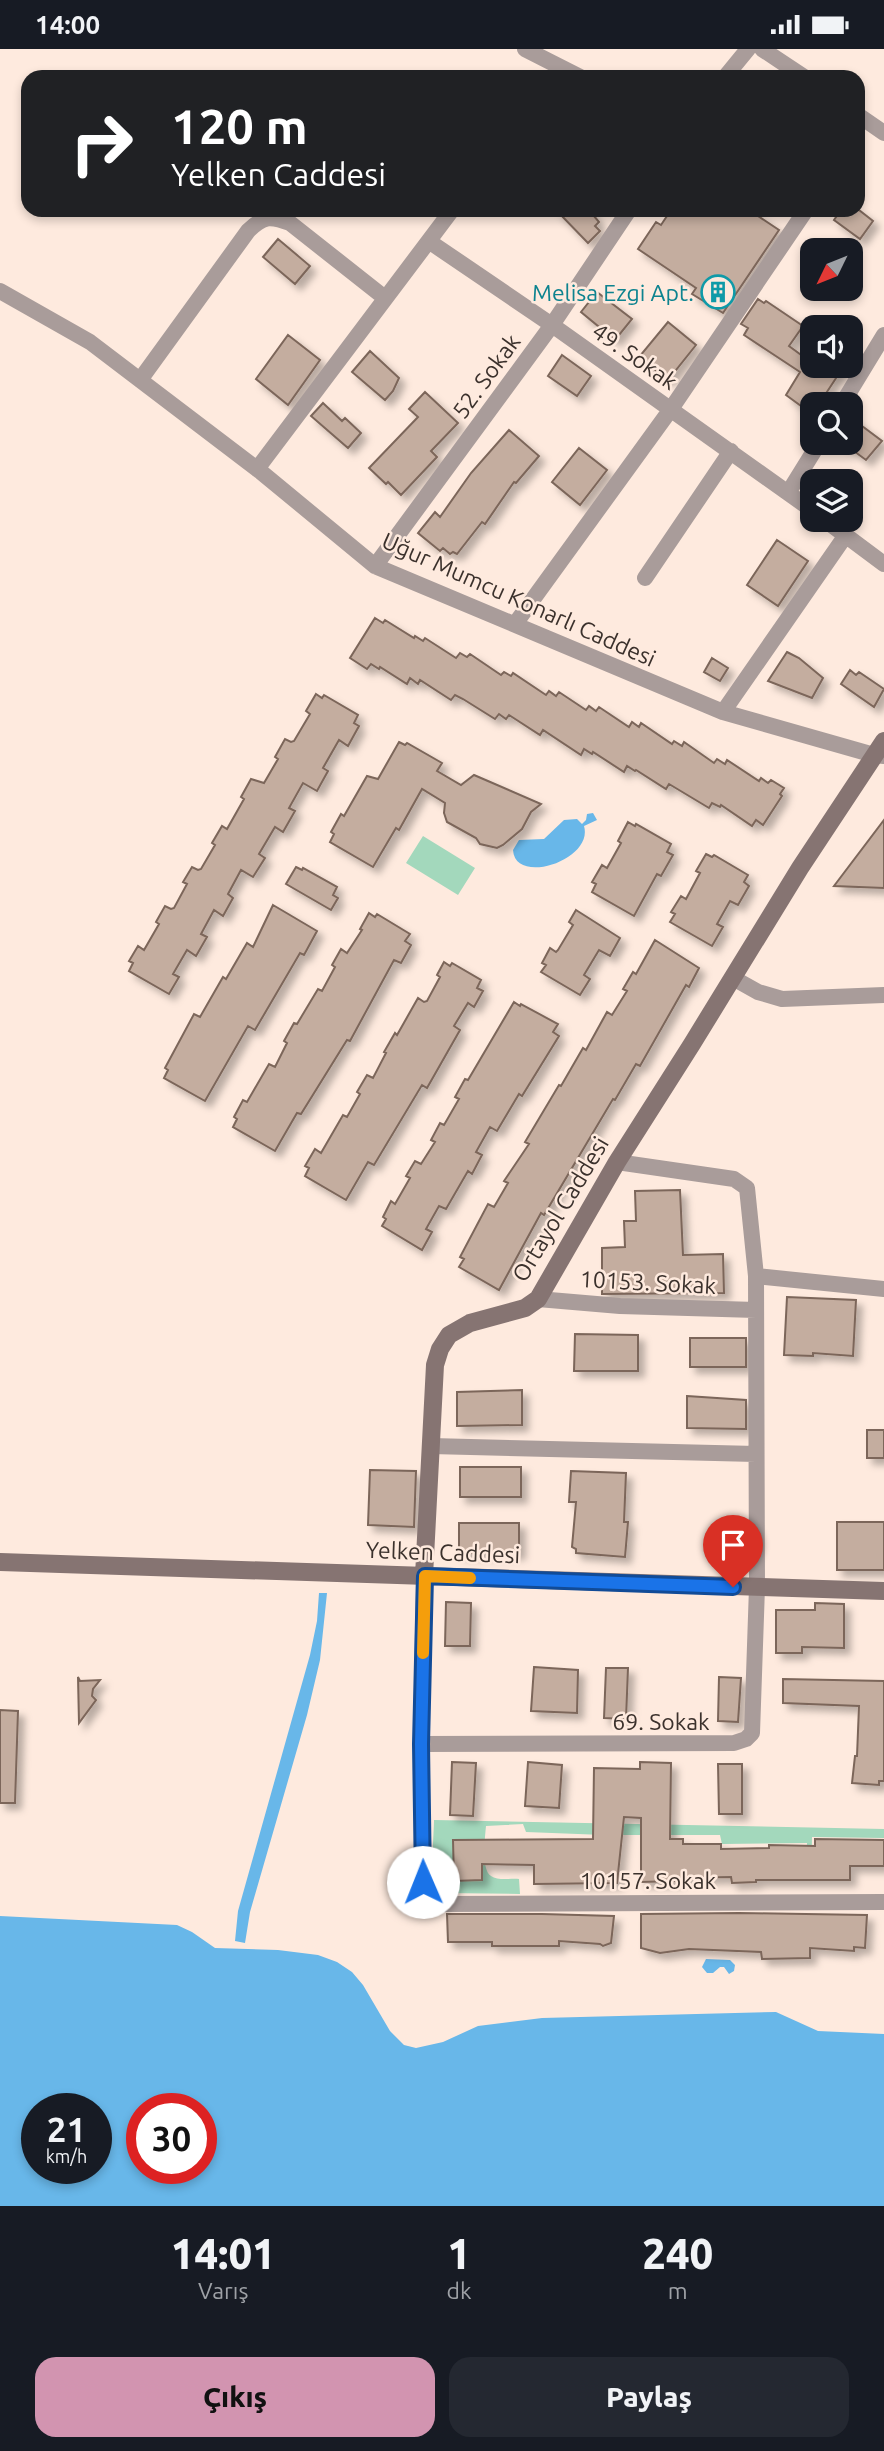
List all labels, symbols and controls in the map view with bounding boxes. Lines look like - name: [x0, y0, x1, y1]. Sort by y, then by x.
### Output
- text: 14:00: [35, 10, 100, 39]
- icon: right: [56, 98, 147, 189]
- text: 120 m: [171, 98, 308, 153]
- text: Yelken Caddesi: [171, 156, 386, 192]
- north arrow: [800, 238, 863, 301]
- map controls: [800, 238, 863, 532]
- building icon: Melisa Ezgi Apt.: [699, 273, 737, 311]
- place label: Melisa Ezgi Apt.: [532, 280, 694, 305]
- button: sound: [800, 315, 863, 378]
- street label: 49. Sokak: [588, 318, 682, 394]
- street label: 52. Sokak: [447, 329, 525, 423]
- button: search: [800, 392, 863, 455]
- button: layers: [800, 469, 863, 532]
- street label: Uğur Mumcu Konarlı Caddesi: [378, 527, 660, 671]
- street label: Ortayol Caddesi: [507, 1132, 613, 1286]
- street label: 10153. Sokak: [579, 1266, 717, 1298]
- pin: [703, 1515, 763, 1587]
- icon: arrive: [714, 1526, 752, 1564]
- street label: Yelken Caddesi: [365, 1537, 521, 1567]
- street label: 69. Sokak: [612, 1709, 710, 1734]
- position arrow: [386, 1845, 460, 1919]
- street label: 10157. Sokak: [580, 1868, 717, 1893]
- speed limit sign: 30: [126, 2093, 217, 2184]
- text: 21: [47, 2109, 86, 2149]
- text: km/h: [46, 2146, 87, 2166]
- text: 14:01: [171, 2230, 276, 2277]
- text: 1: [447, 2230, 471, 2277]
- text: 240: [642, 2230, 713, 2277]
- text: Varış: [198, 2278, 248, 2303]
- text: dk: [446, 2278, 472, 2303]
- text: m: [668, 2278, 688, 2303]
- button: Çıkış: [35, 2357, 435, 2437]
- button: Paylaş: [449, 2357, 849, 2437]

